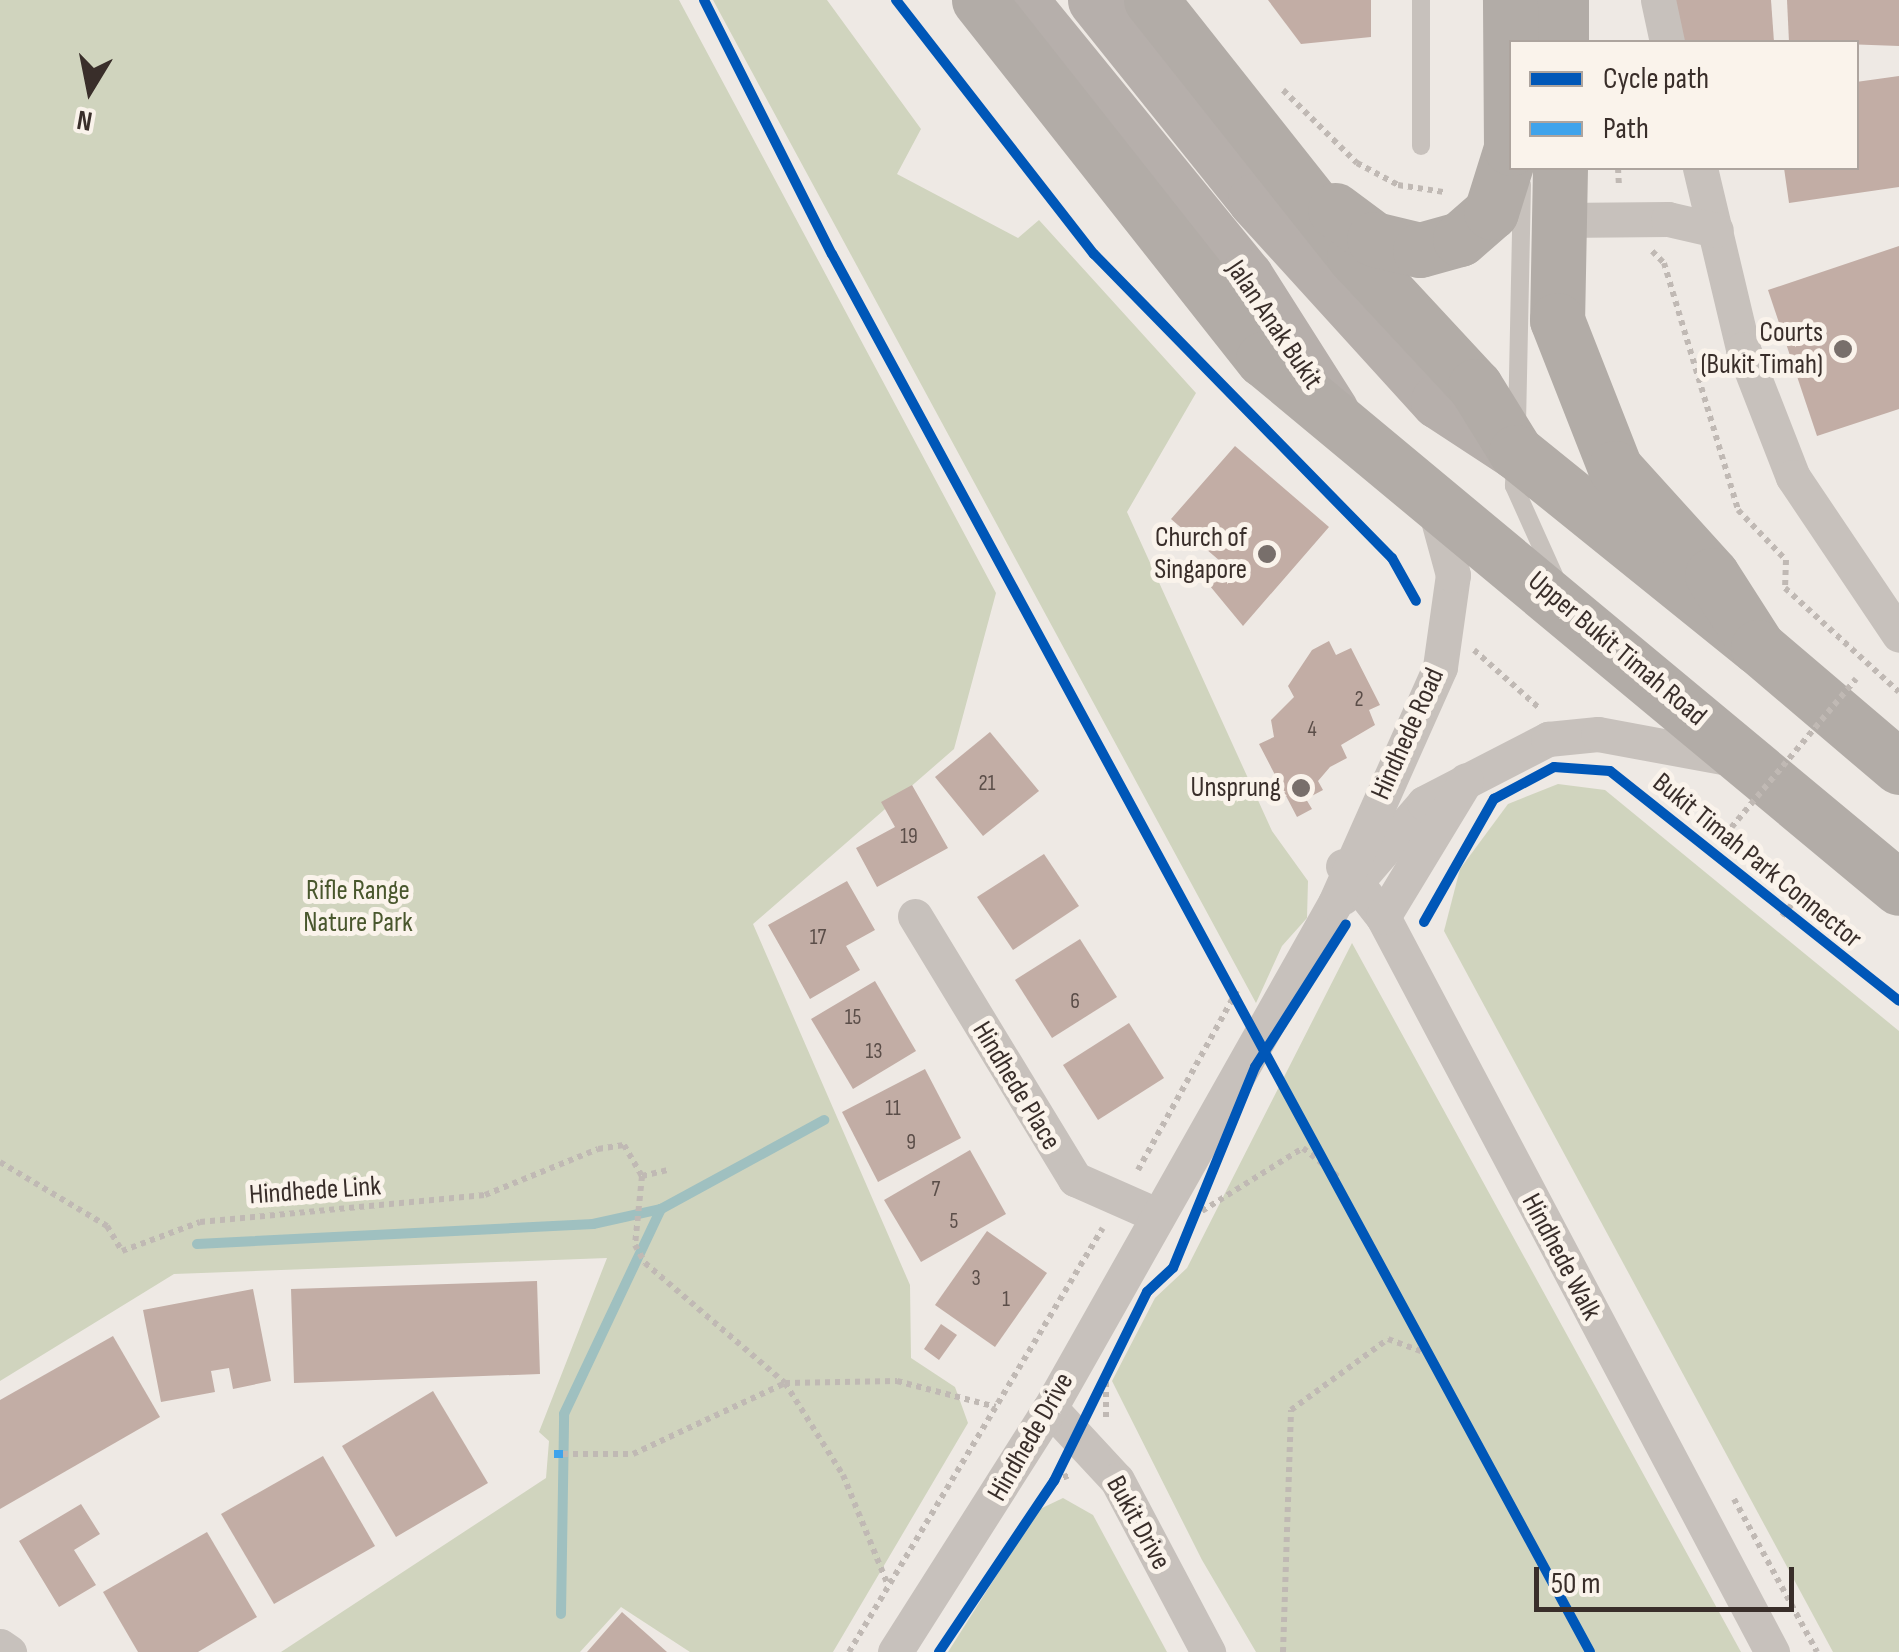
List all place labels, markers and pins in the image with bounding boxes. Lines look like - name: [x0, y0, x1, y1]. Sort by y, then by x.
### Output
- place label: Courts (Bukit Timah): [1701, 316, 1823, 382]
- marker: Courts (Bukit Timah): [1832, 338, 1854, 360]
- place label: Church of Singapore: [1154, 521, 1247, 587]
- marker: Church of Singapore: [1256, 543, 1278, 565]
- place label: Unsprung: [1191, 771, 1281, 805]
- marker: Unsprung: [1290, 777, 1312, 799]

